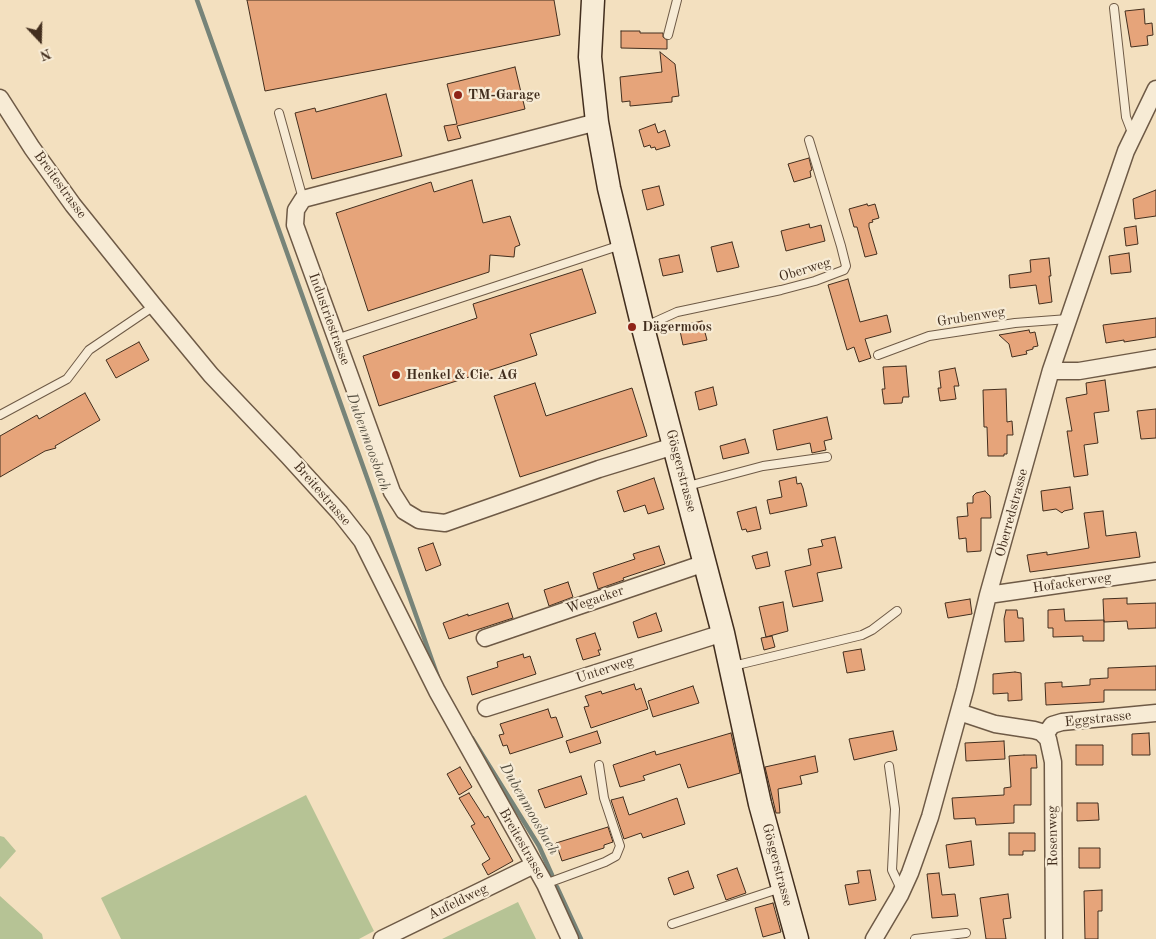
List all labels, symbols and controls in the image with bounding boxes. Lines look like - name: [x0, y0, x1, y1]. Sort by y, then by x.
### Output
- north arrow: [15, 15, 65, 65]
- text: N: [38, 46, 53, 62]
- place label: TM-Garage: [468, 87, 540, 103]
- marker: TM-Garage: [452, 89, 464, 101]
- street label: Breitestrasse: [30, 148, 90, 222]
- street label: Oberweg: [777, 254, 833, 286]
- street label: Industriestrasse: [305, 271, 353, 367]
- street label: Grubenweg: [936, 303, 1006, 331]
- place label: Dägermoos: [642, 319, 712, 335]
- marker: Dägermoos: [626, 321, 638, 333]
- place label: Henkel & Cie. AG: [406, 367, 517, 383]
- marker: Henkel & Cie. AG: [390, 369, 402, 381]
- water label: Dubenmoosbach: [342, 390, 394, 494]
- street label: Gösgerstrasse: [662, 428, 700, 514]
- street label: Breitestrasse: [290, 459, 354, 529]
- street label: Oberredstrasse: [992, 467, 1032, 559]
- street label: Hofackerweg: [1032, 569, 1112, 597]
- street label: Wegacker: [564, 582, 626, 618]
- street label: Unterweg: [574, 653, 636, 687]
- street label: Eggstrasse: [1064, 707, 1132, 731]
- water label: Dubenmoosbach: [495, 760, 563, 858]
- street label: Rosenweg: [1044, 805, 1062, 867]
- street label: Breitestrasse: [495, 806, 549, 882]
- street label: Gösgerstrasse: [758, 822, 796, 908]
- street label: Aufeldweg: [425, 880, 491, 924]

